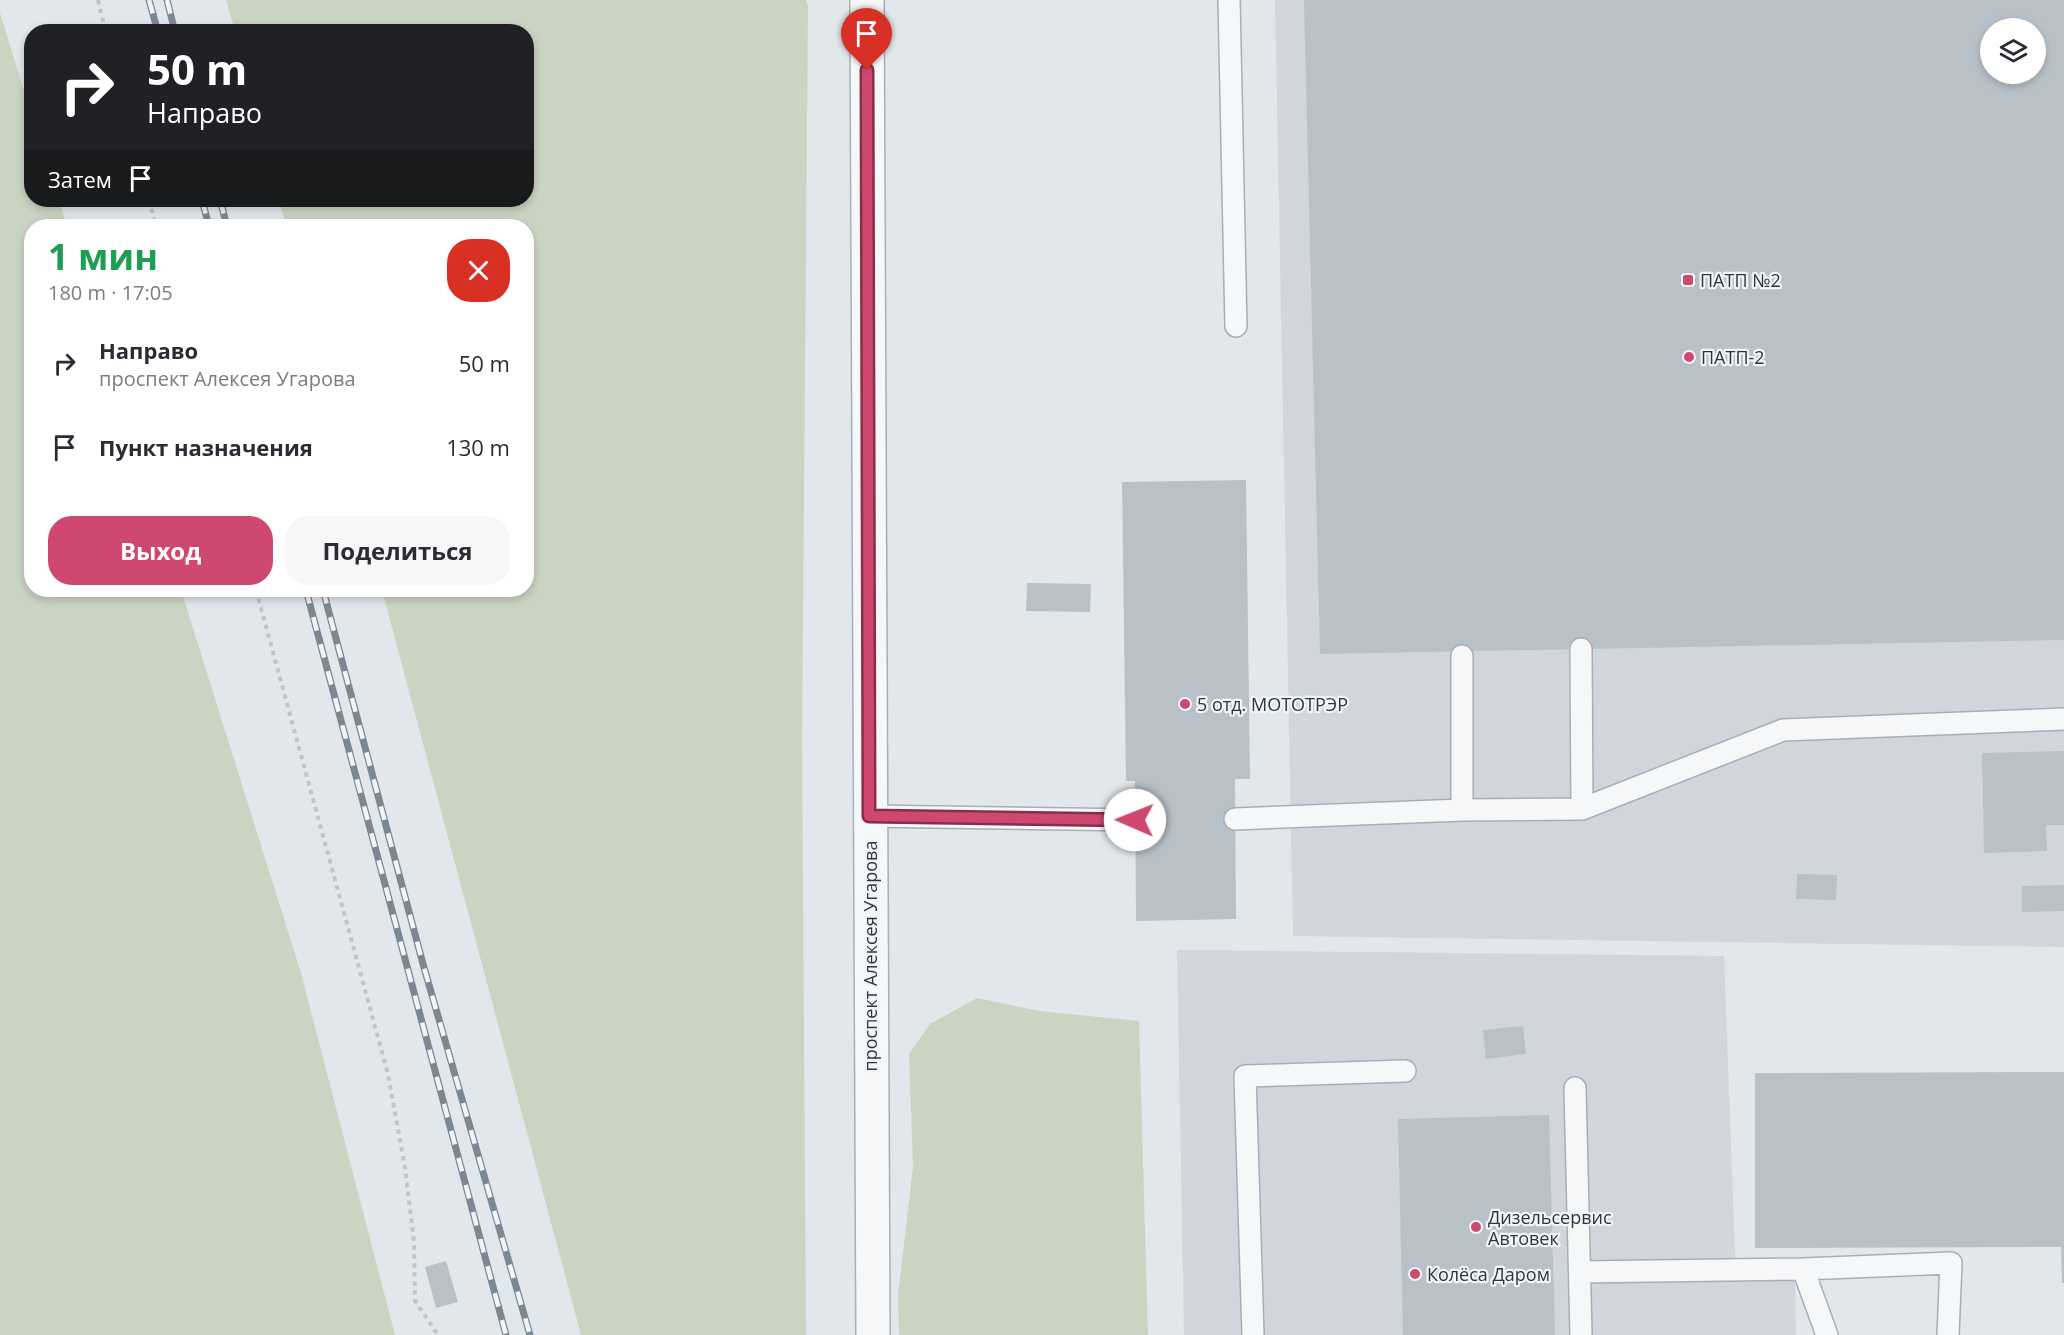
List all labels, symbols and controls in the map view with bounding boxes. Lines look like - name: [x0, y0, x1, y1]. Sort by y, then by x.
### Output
- pin: [841, 8, 892, 70]
- icon: arrive: [850, 17, 883, 50]
- map controls: [1980, 18, 2046, 84]
- button: layers: [1980, 18, 2046, 84]
- text: 50 m: [147, 40, 247, 97]
- icon: right: [48, 48, 126, 126]
- text: Направо: [147, 94, 262, 131]
- icon: arrive: [124, 162, 157, 195]
- text: Затем: [48, 164, 112, 194]
- text: 1 мин: [48, 232, 158, 281]
- button: close: [447, 239, 510, 302]
- place label: ПАТП №2: [1700, 268, 1781, 292]
- marker: ПАТП №2: [1681, 273, 1695, 287]
- text: 180 m · 17:05: [48, 279, 173, 306]
- text: Направо: [99, 335, 198, 365]
- place label: ПАТП-2: [1701, 345, 1765, 369]
- icon: right: [48, 347, 81, 380]
- text: 50 m: [459, 348, 510, 378]
- marker: ПАТП-2: [1682, 350, 1696, 364]
- text: проспект Алексея Угарова: [99, 365, 356, 392]
- icon: arrive: [48, 431, 81, 464]
- text: Пункт назначения: [99, 432, 313, 462]
- text: 130 m: [446, 432, 510, 462]
- button: Выход: [48, 516, 273, 585]
- button: Поделиться: [285, 516, 510, 585]
- place label: 5 отд. МОТОТРЭР: [1197, 692, 1348, 716]
- marker: 5 отд. МОТОТРЭР: [1178, 697, 1192, 711]
- position arrow: [1103, 788, 1167, 852]
- street label: проспект Алексея Угарова: [858, 841, 882, 1071]
- place label: Дизельсервис Автовек: [1488, 1205, 1612, 1250]
- marker: Дизельсервис Автовек: [1469, 1220, 1483, 1234]
- place label: Колёса Даром: [1427, 1262, 1550, 1286]
- marker: Колёса Даром: [1408, 1267, 1422, 1281]

